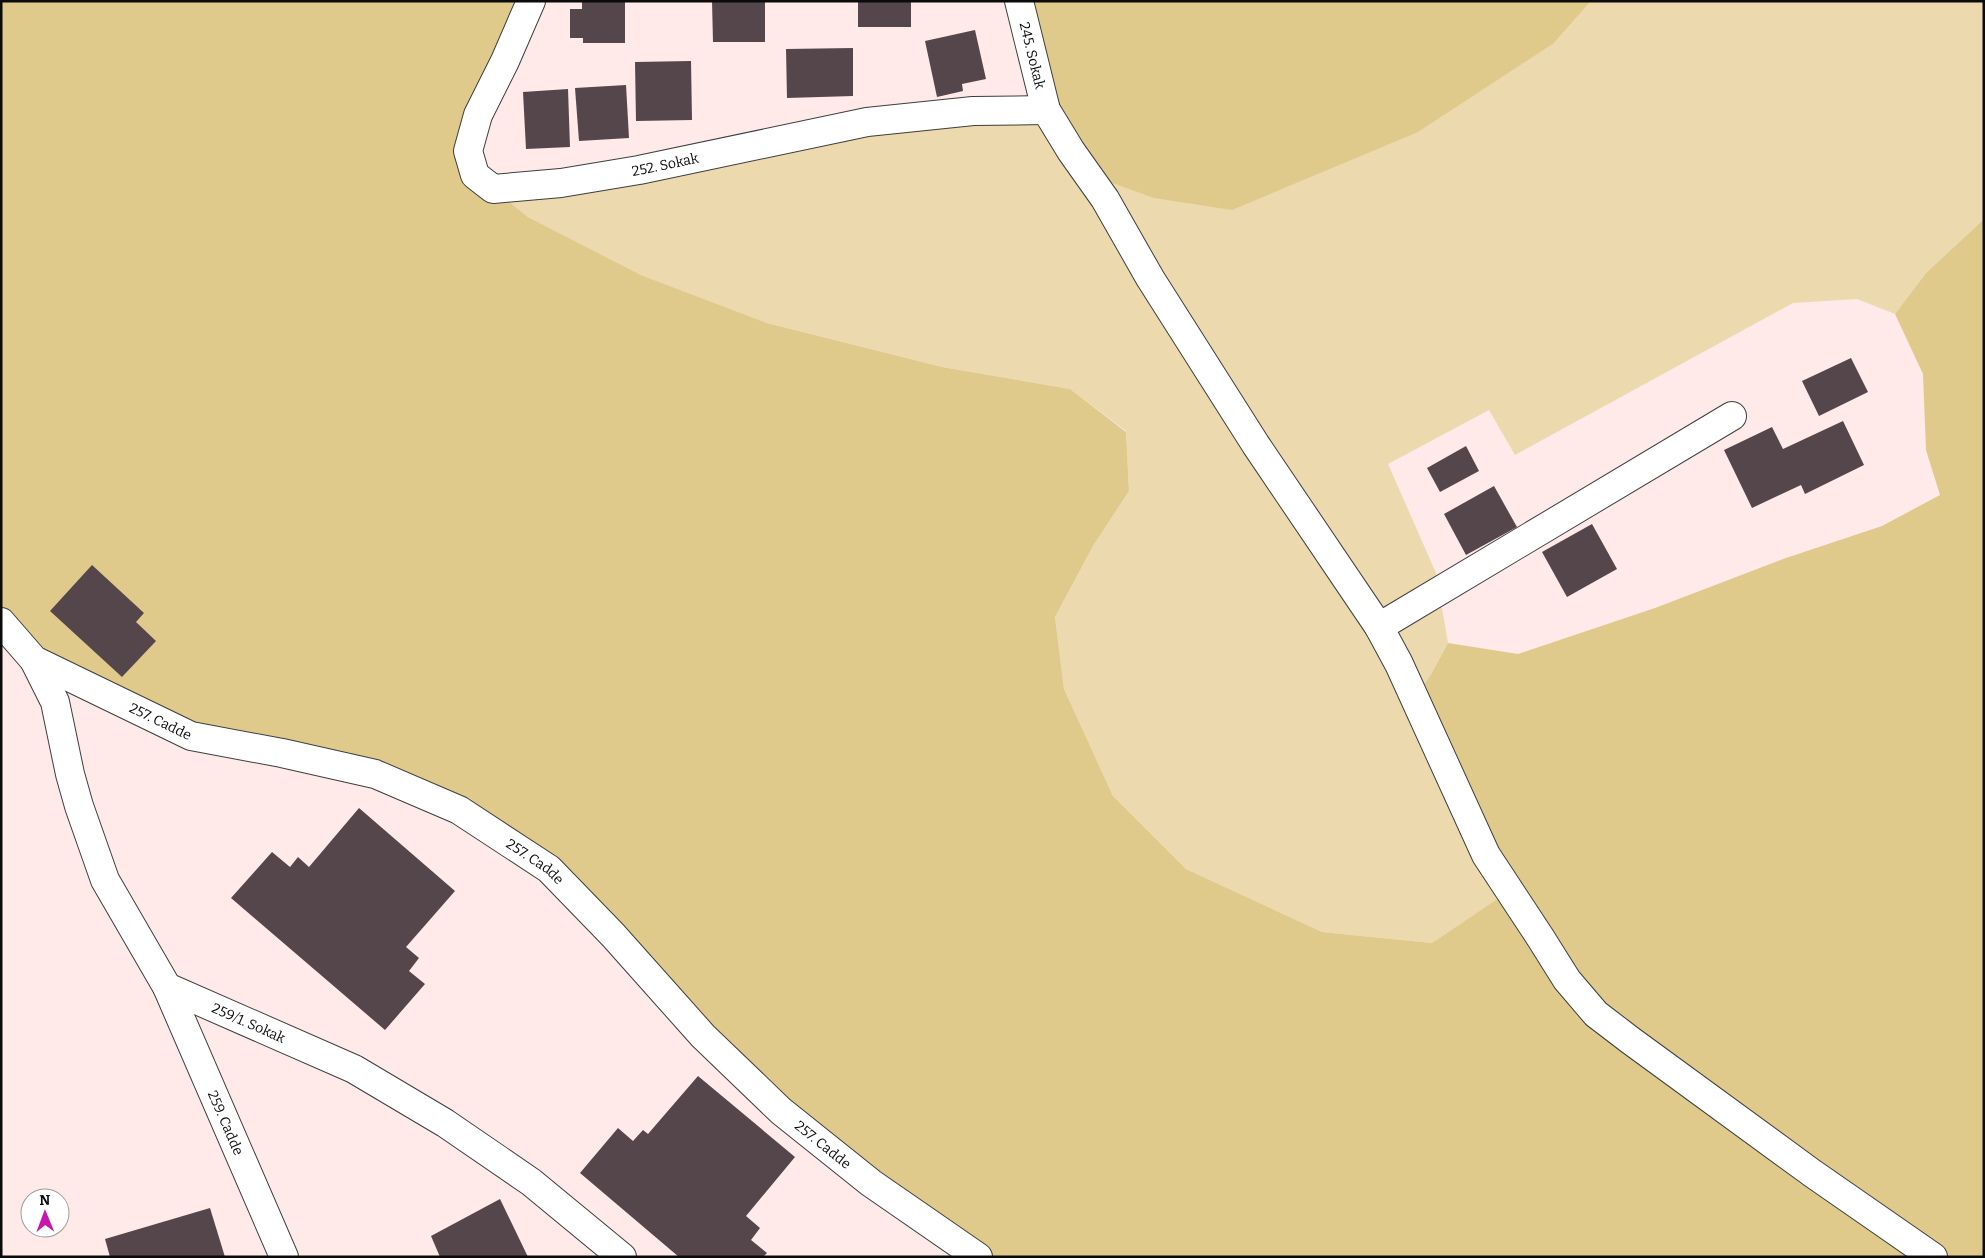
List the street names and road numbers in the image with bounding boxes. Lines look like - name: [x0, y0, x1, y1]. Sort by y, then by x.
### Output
- street label: 245. Sokak: [1016, 20, 1049, 91]
- street label: 252. Sokak: [631, 149, 700, 180]
- street label: 257. Cadde: [127, 699, 195, 744]
- street label: 257. Cadde: [503, 835, 568, 888]
- street label: 259/1. Sokak: [209, 999, 288, 1046]
- street label: 259. Cadde: [204, 1088, 247, 1158]
- street label: 257. Cadde: [792, 1117, 855, 1172]

